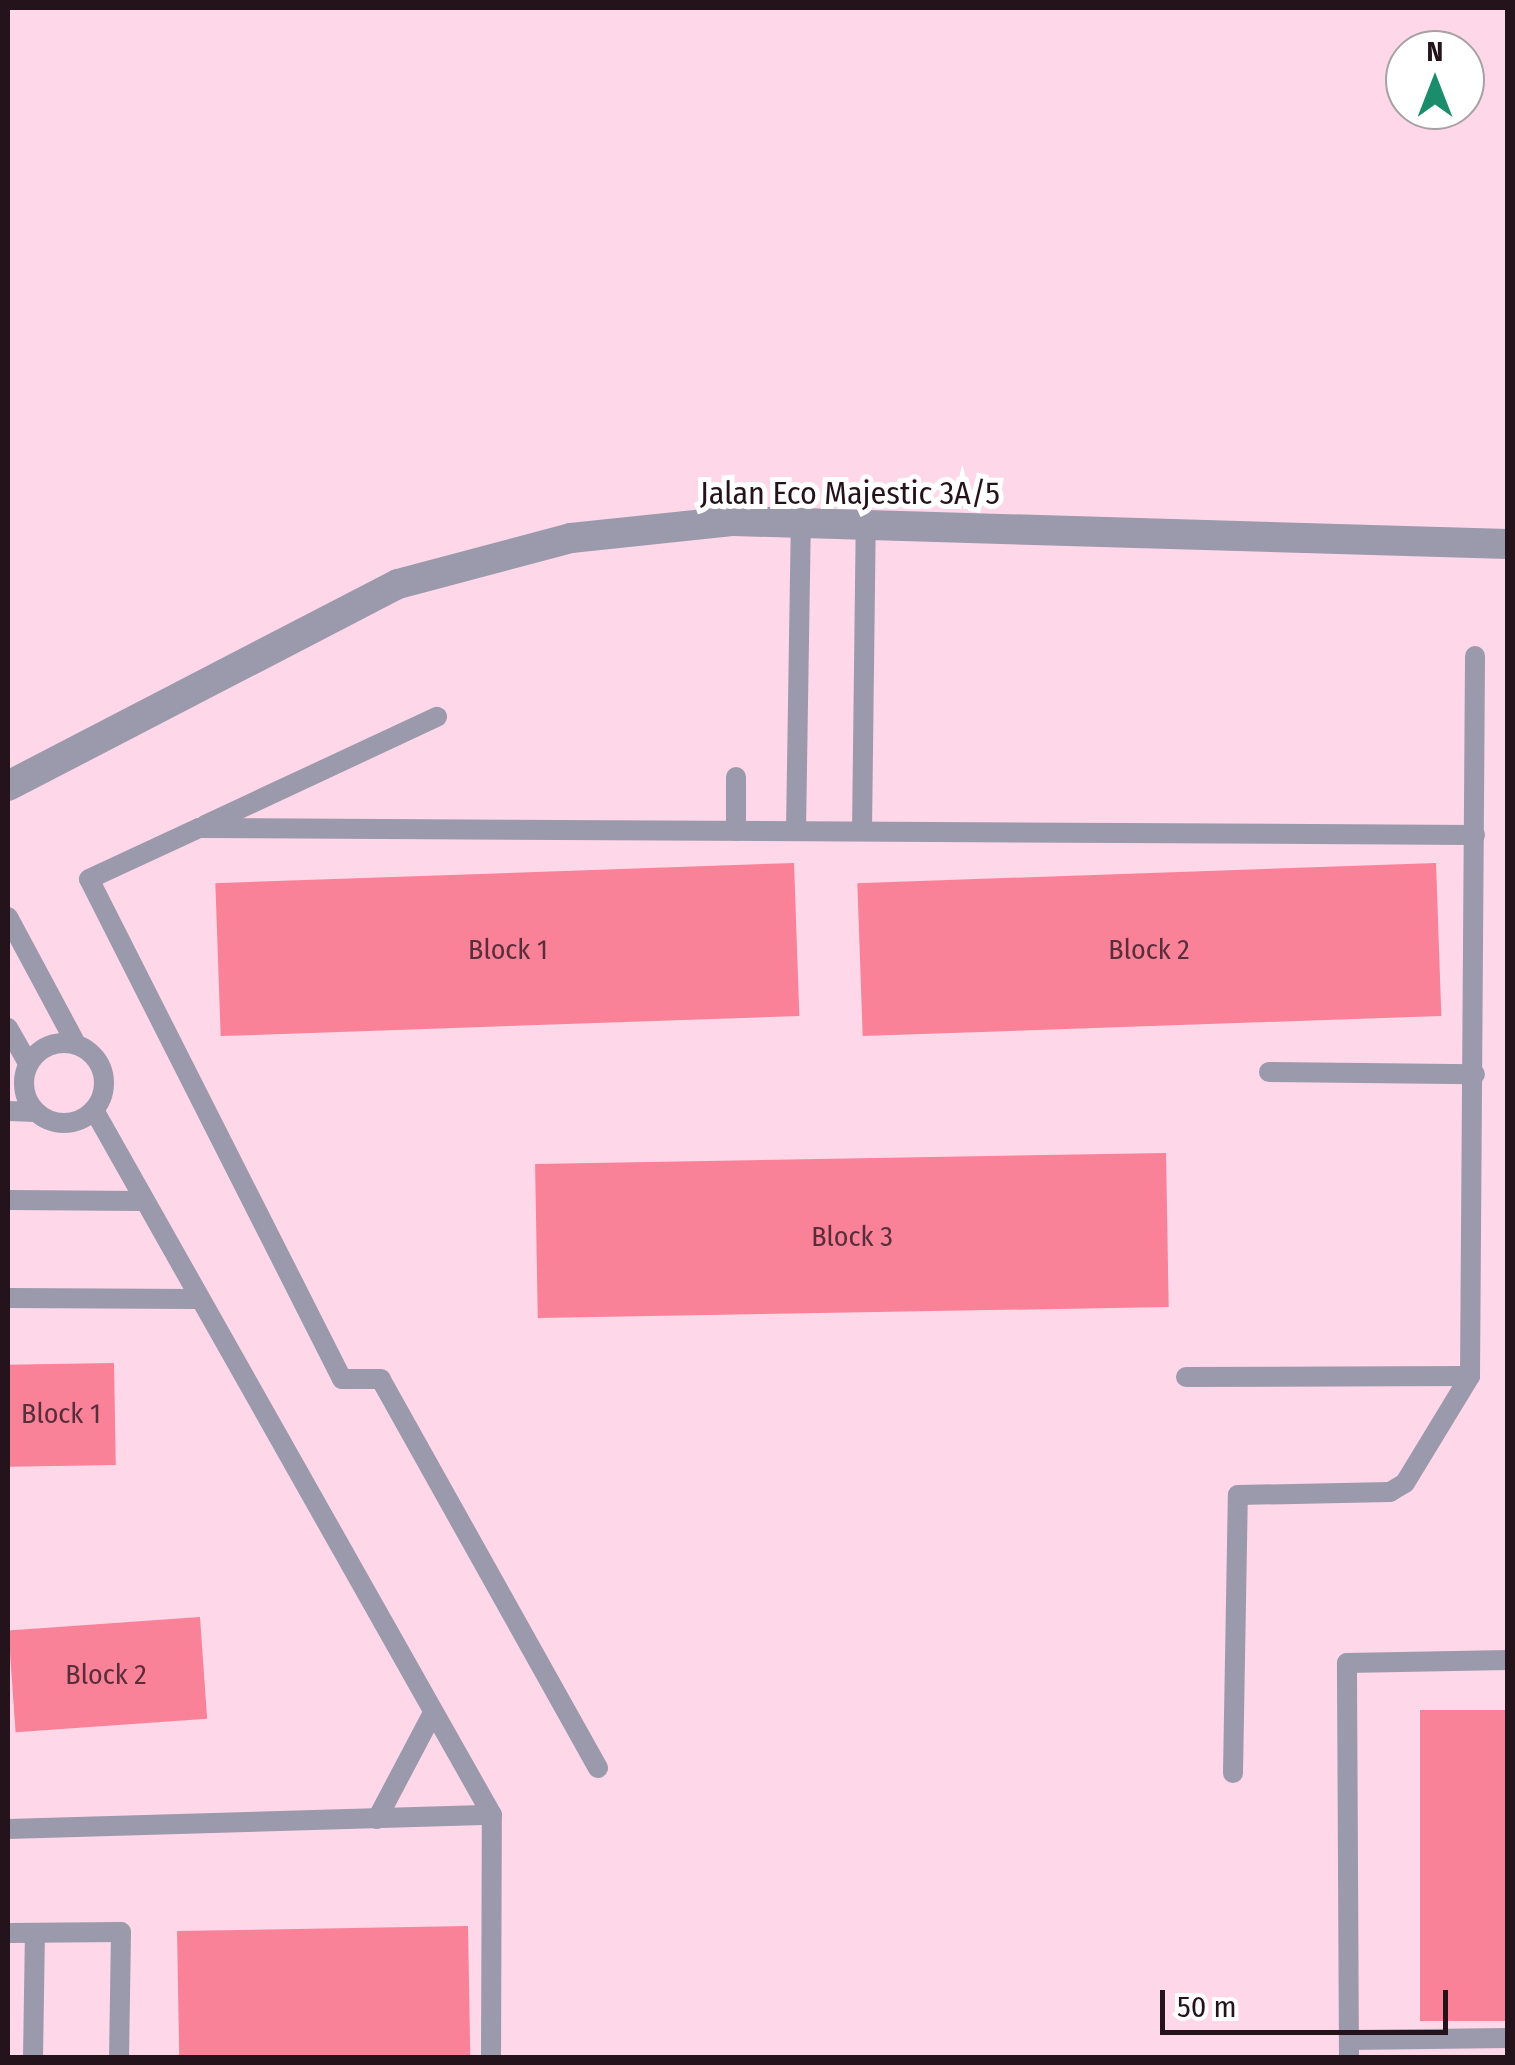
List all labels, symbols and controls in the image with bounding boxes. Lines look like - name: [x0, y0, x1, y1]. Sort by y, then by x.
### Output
- north arrow: [1385, 30, 1485, 130]
- text: N: [1427, 35, 1443, 68]
- street label: Jalan Eco Majestic 3A/5: [700, 474, 1000, 512]
- house number: Block 1: [468, 933, 548, 967]
- house number: Block 2: [1108, 933, 1190, 967]
- house number: Block 3: [811, 1220, 893, 1254]
- house number: Block 1: [21, 1397, 101, 1431]
- house number: Block 2: [65, 1658, 147, 1692]
- scale bar: [1165, 1970, 1452, 2032]
- text: 50 m: [1177, 1989, 1237, 2025]

